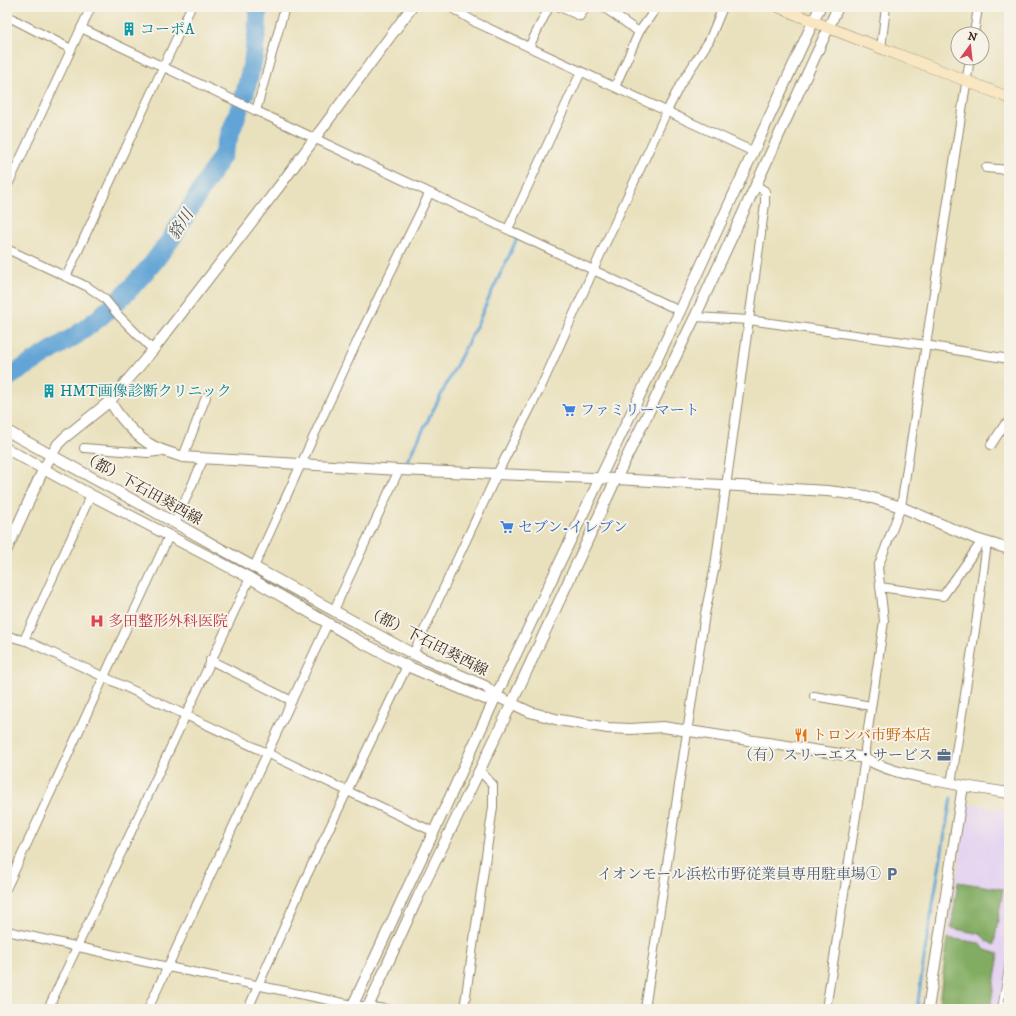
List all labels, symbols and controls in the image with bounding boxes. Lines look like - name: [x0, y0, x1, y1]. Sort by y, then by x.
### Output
- place label: コーポA: [140, 20, 195, 39]
- building icon: コーポA: [121, 21, 137, 37]
- north arrow: [950, 26, 990, 66]
- text: N: [966, 29, 979, 45]
- water label: 貉川: [164, 204, 199, 243]
- place label: HMT画像診断クリニック: [60, 382, 232, 401]
- building icon: HMT画像診断クリニック: [41, 383, 57, 399]
- place label: ファミリーマート: [580, 401, 700, 420]
- supermarket icon: ファミリーマート: [561, 402, 577, 418]
- street label: （都）下石田葵西線: [78, 447, 205, 529]
- place label: セブン-イレブン: [518, 518, 628, 537]
- supermarket icon: セブン-イレブン: [499, 519, 515, 535]
- street label: （都）下石田葵西線: [362, 602, 491, 681]
- place label: 多田整形外科医院: [108, 612, 228, 631]
- hospital icon: 多田整形外科医院: [89, 613, 105, 629]
- place label: トロンバ市野本店: [812, 726, 931, 745]
- restaurant icon: トロンバ市野本店: [793, 727, 809, 743]
- place label: （有）スリーエス・サービス: [738, 746, 933, 765]
- office icon: （有）スリーエス・サービス: [936, 747, 952, 763]
- place label: イオンモール浜松市野従業員専用駐車場①: [597, 865, 881, 884]
- parking icon: イオンモール浜松市野従業員専用駐車場①: [884, 866, 900, 882]

